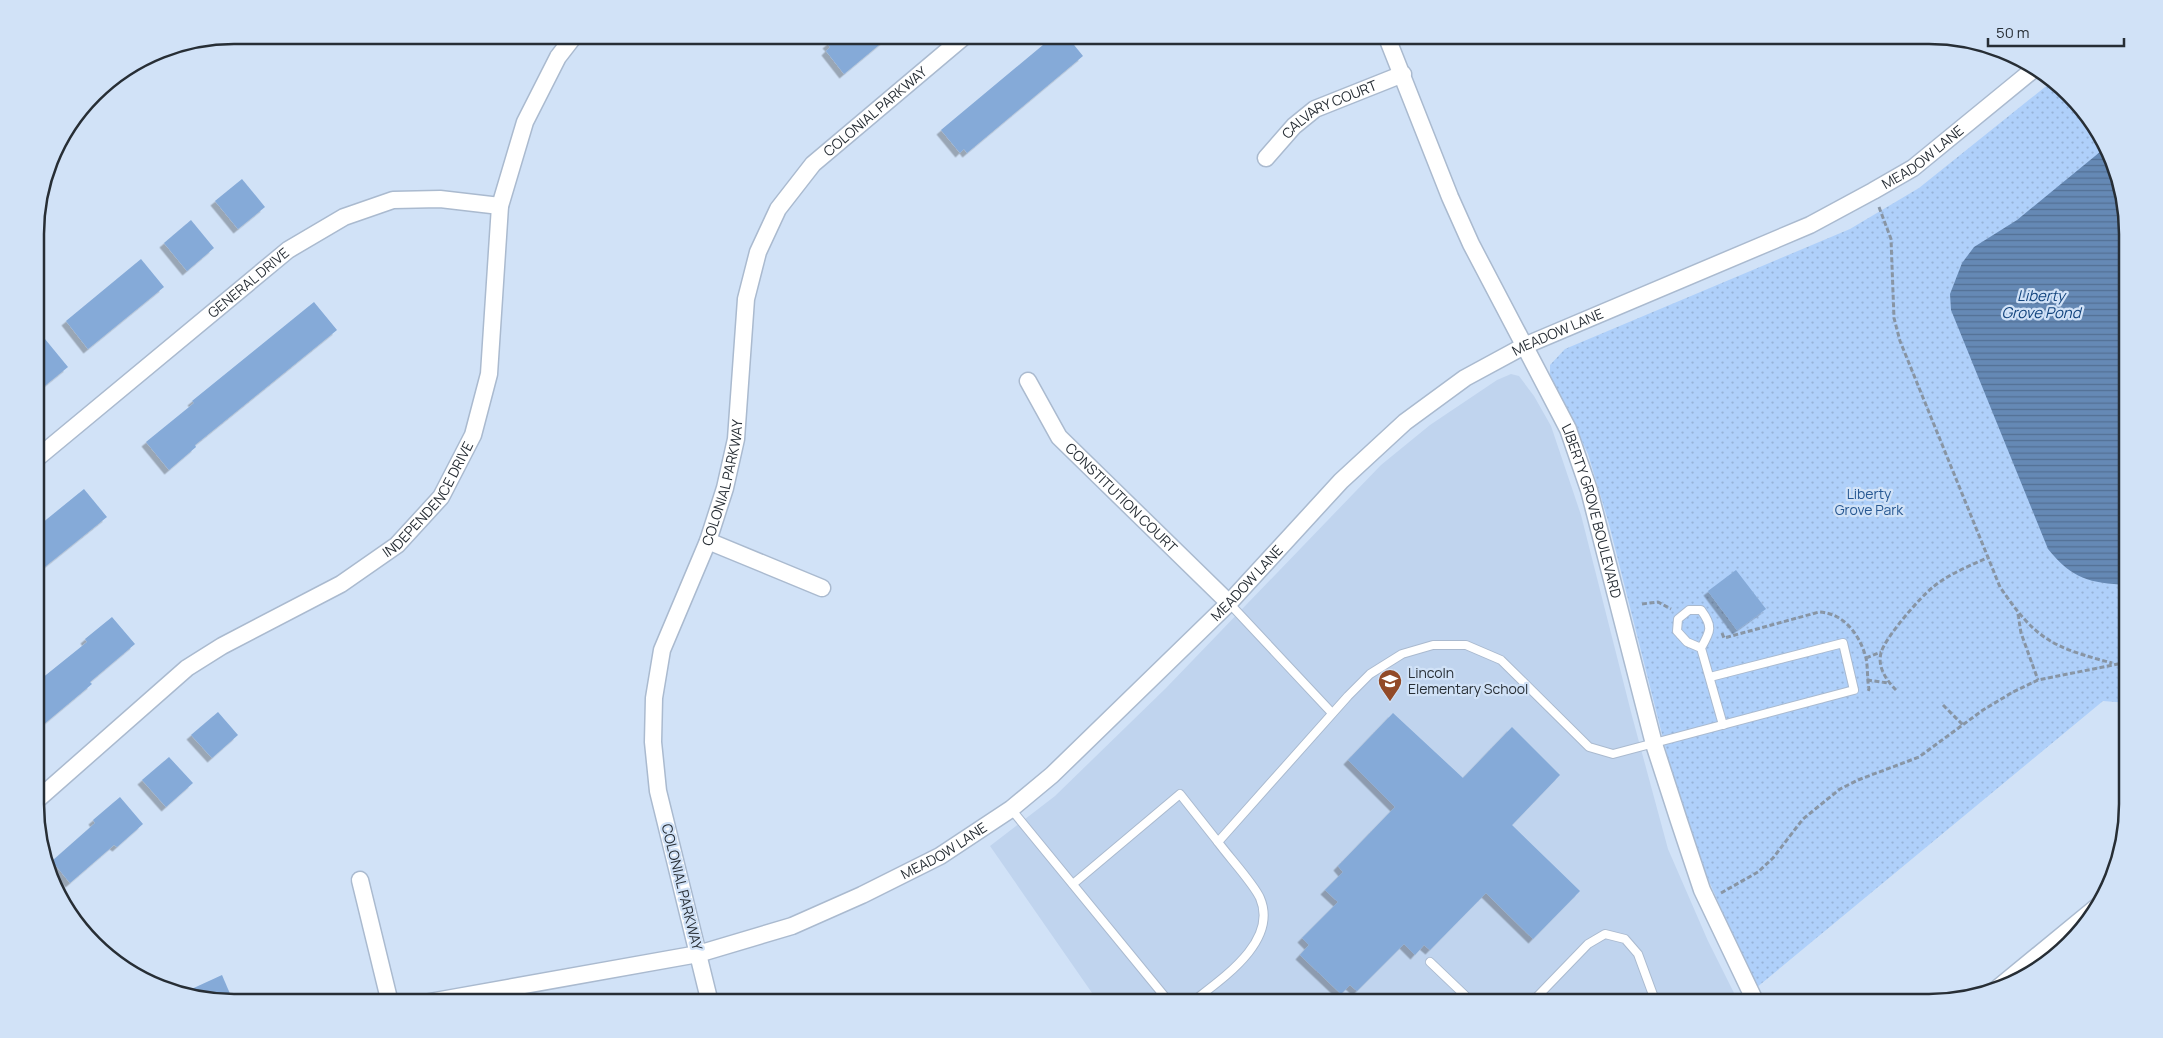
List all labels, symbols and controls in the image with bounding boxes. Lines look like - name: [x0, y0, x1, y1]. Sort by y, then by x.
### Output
- scale bar: [1988, 15, 2124, 47]
- text: 50 m: [1996, 22, 2030, 43]
- street label: COLONIAL PARKWAY: [819, 62, 931, 160]
- street label: CALVARY COURT: [1277, 75, 1380, 142]
- street label: MEADOW LANE: [1878, 120, 1967, 193]
- street label: GENERAL DRIVE: [203, 243, 293, 322]
- water label: Liberty Grove Pond: [2001, 285, 2083, 323]
- street label: MEADOW LANE: [1508, 304, 1606, 360]
- street label: COLONIAL PARKWAY: [697, 419, 746, 548]
- street label: LIBERTY GROVE BOULEVARD: [1558, 420, 1626, 600]
- street label: INDEPENDENCE DRIVE: [378, 438, 477, 561]
- street label: CONSTITUTION COURT: [1061, 438, 1182, 557]
- park label: Liberty Grove Park: [1835, 484, 1904, 519]
- street label: MEADOW LANE: [1206, 541, 1287, 625]
- place label: Lincoln Elementary School: [1408, 663, 1528, 698]
- school or university icon: Lincoln Elementary School: [1377, 668, 1403, 702]
- street label: MEADOW LANE: [897, 818, 990, 883]
- street label: COLONIAL PARKWAY: [658, 822, 707, 952]

